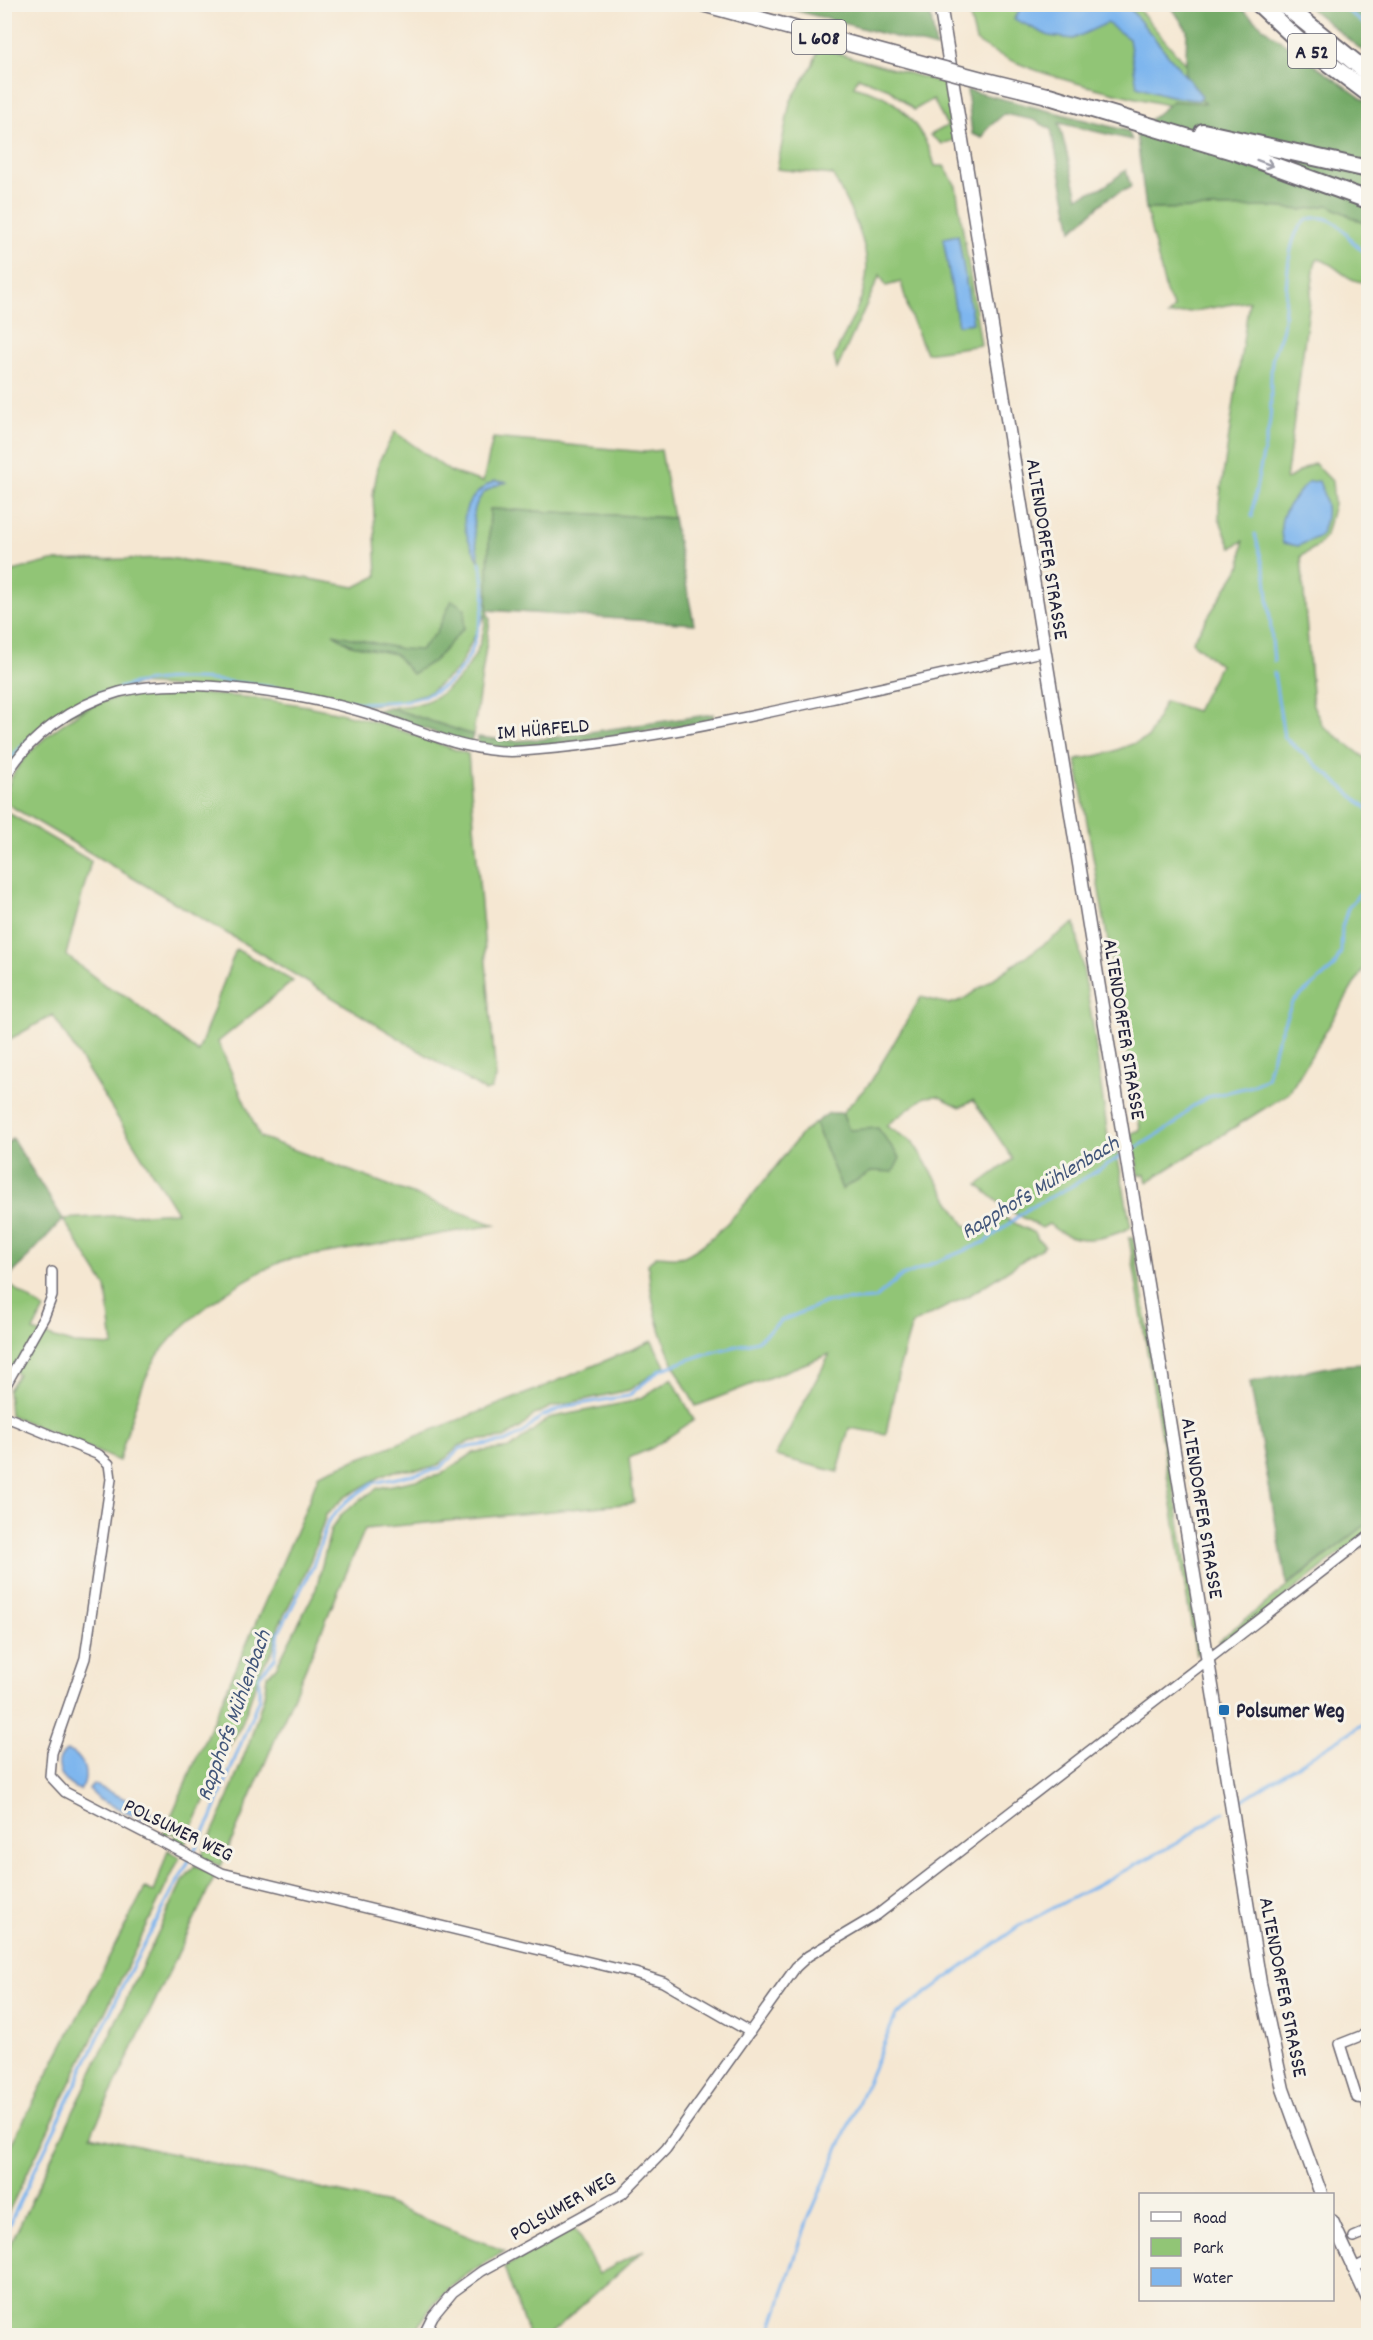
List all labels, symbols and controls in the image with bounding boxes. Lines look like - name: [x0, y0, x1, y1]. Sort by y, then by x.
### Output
- road number: L 608: [792, 20, 846, 54]
- road number: A 52: [1288, 34, 1336, 68]
- one-way arrow: [1256, 158, 1274, 169]
- street label: ALTENDORFER STRASSE: [1016, 457, 1074, 643]
- street label: IM HÜRFELD: [496, 712, 591, 750]
- street label: ALTENDORFER STRASSE: [1093, 937, 1151, 1123]
- water label: Rapphofs Mühlenbach: [956, 1129, 1127, 1249]
- street label: ALTENDORFER STRASSE: [1171, 1416, 1229, 1602]
- water label: Rapphofs Mühlenbach: [190, 1626, 281, 1806]
- place label: Polsumer Weg: [1236, 1698, 1345, 1728]
- marker: Polsumer Weg: [1217, 1703, 1231, 1717]
- street label: POLSUMER WEG: [118, 1792, 238, 1871]
- street label: ALTENDORFER STRASSE: [1249, 1895, 1313, 2081]
- street label: POLSUMER WEG: [505, 2165, 622, 2250]
- legend: [1139, 2193, 1334, 2301]
- text: Road: [1193, 2207, 1227, 2232]
- text: Park: [1193, 2237, 1224, 2262]
- text: Water: [1193, 2267, 1233, 2292]

